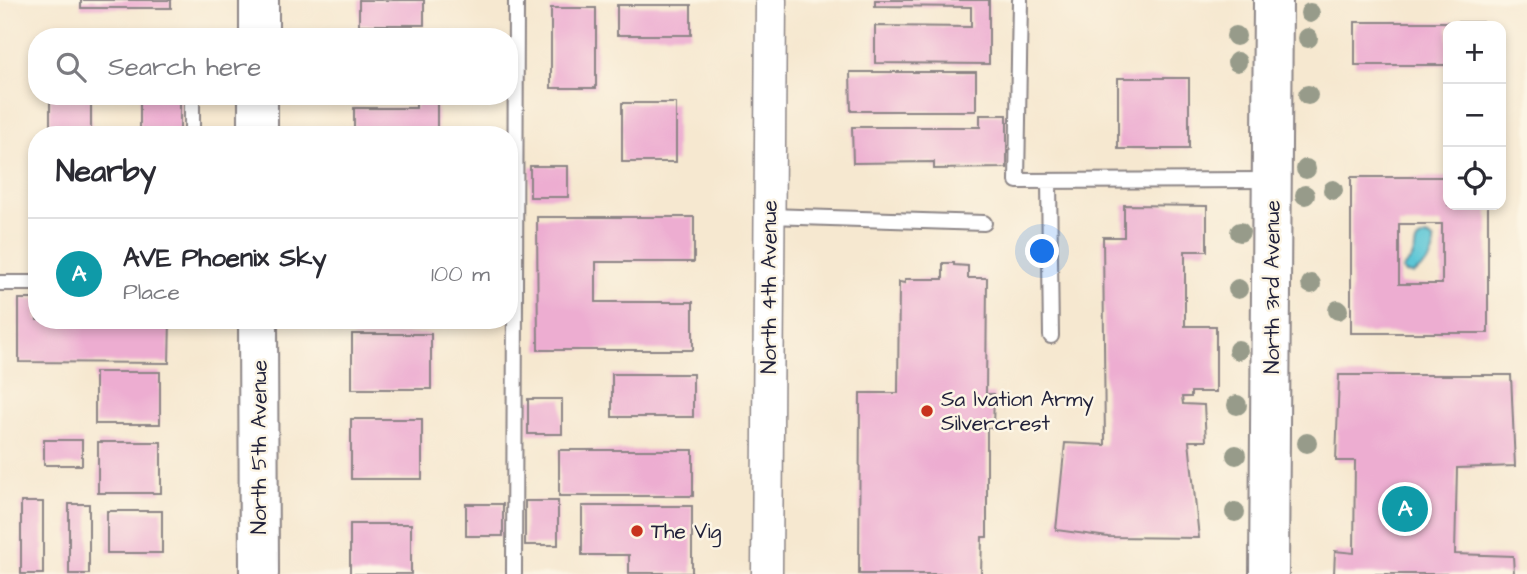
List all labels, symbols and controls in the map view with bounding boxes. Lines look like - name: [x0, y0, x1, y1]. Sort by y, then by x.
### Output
- map controls: [1443, 21, 1506, 210]
- button: +: [1443, 21, 1506, 84]
- search box: [28, 28, 518, 105]
- icon: search: [52, 48, 90, 86]
- text: Search here: [108, 49, 261, 85]
- button: −: [1443, 84, 1506, 147]
- button: locate: [1443, 147, 1506, 210]
- text: Nearby: [56, 151, 156, 193]
- street label: North 4th Avenue: [755, 200, 784, 374]
- street label: North 3rd Avenue: [1258, 200, 1287, 374]
- your location: [1025, 234, 1059, 268]
- text: AVE Phoenix Sky: [123, 240, 326, 276]
- text: A: [72, 258, 86, 290]
- text: 100 m: [431, 258, 490, 290]
- text: Place: [123, 276, 180, 308]
- street label: North 5th Avenue: [245, 360, 274, 534]
- place label: Sa lvation Army Silvercrest: [941, 385, 1094, 438]
- marker: Sa lvation Army Silvercrest: [919, 403, 935, 419]
- pin: A: [1382, 483, 1428, 535]
- place label: The Vig: [651, 517, 722, 548]
- marker: The Vig: [629, 523, 645, 539]

